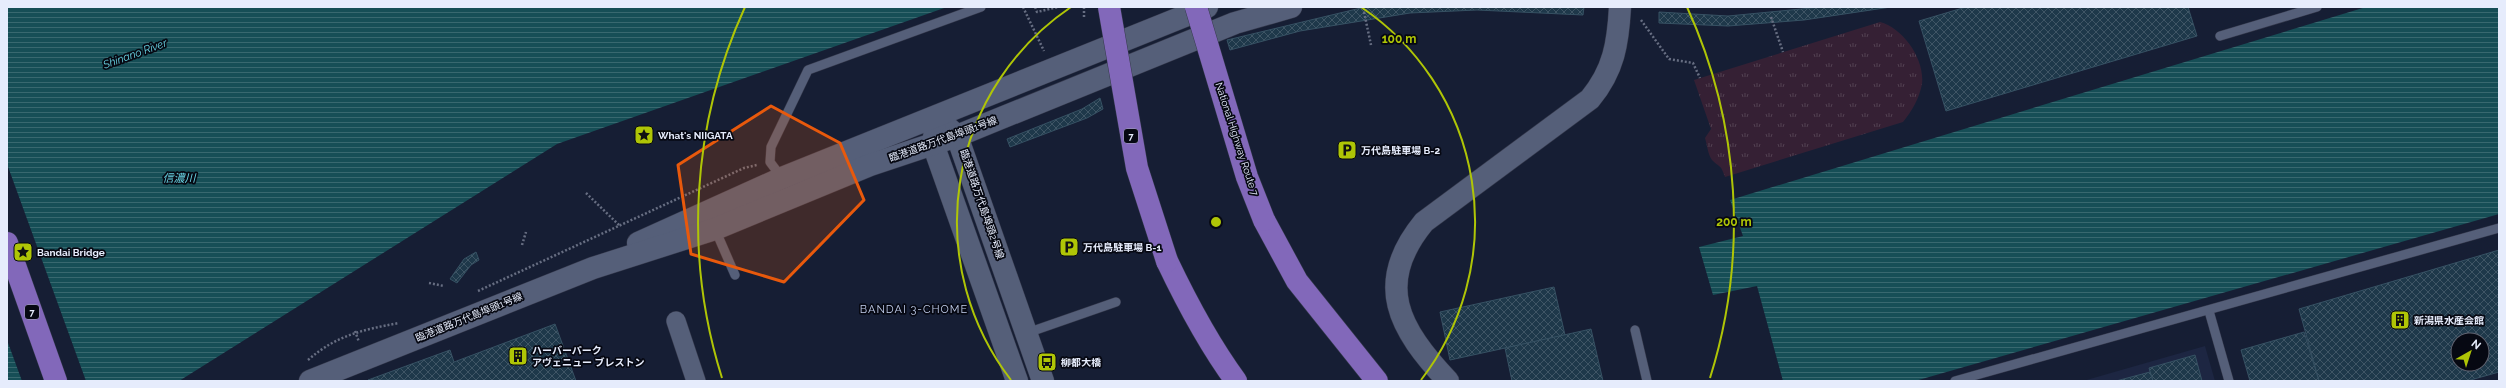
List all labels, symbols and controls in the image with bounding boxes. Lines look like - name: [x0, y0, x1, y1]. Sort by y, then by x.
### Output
- text: 100 m: [1382, 32, 1416, 46]
- water label: Shinano River: [100, 36, 170, 72]
- street label: National Highway Route 7: [1213, 81, 1261, 198]
- street label: 臨港道路万代島埠頭1号線: [887, 114, 999, 164]
- place icon: What's NIIGATA: [633, 124, 655, 146]
- road number: 7: [1124, 129, 1138, 143]
- place label: What's NIIGATA: [658, 130, 733, 141]
- parking icon: 万代島駐車場 B-2: [1336, 139, 1358, 161]
- place label: 万代島駐車場 B-2: [1361, 145, 1440, 156]
- street label: 臨港道路万代島埠頭2号線: [958, 148, 1006, 260]
- water label: 信濃川: [163, 172, 196, 185]
- centre of rings: [1209, 215, 1223, 229]
- text: 200 m: [1716, 215, 1752, 229]
- parking icon: 万代島駐車場 B-1: [1058, 236, 1080, 258]
- place icon: Bandai Bridge: [12, 241, 34, 263]
- place label: 万代島駐車場 B-1: [1083, 242, 1161, 253]
- place label: Bandai Bridge: [37, 247, 105, 258]
- street label: 臨港道路万代島埠頭1号線: [414, 290, 524, 344]
- district label: BANDAI 3-CHOME: [860, 303, 968, 316]
- road number: 7: [25, 305, 39, 319]
- building icon: 新潟県水産会館: [2389, 309, 2411, 331]
- place label: 新潟県水産会館: [2414, 315, 2484, 326]
- north arrow: [2450, 332, 2490, 372]
- text: N: [2469, 337, 2483, 352]
- building icon: ハーバーパーク アヴェニュー ブレストン: [507, 345, 529, 367]
- place label: ハーバーパーク アヴェニュー ブレストン: [532, 345, 644, 368]
- bus stop icon: 柳都大橋: [1036, 351, 1058, 373]
- place label: 柳都大橋: [1060, 357, 1101, 368]

